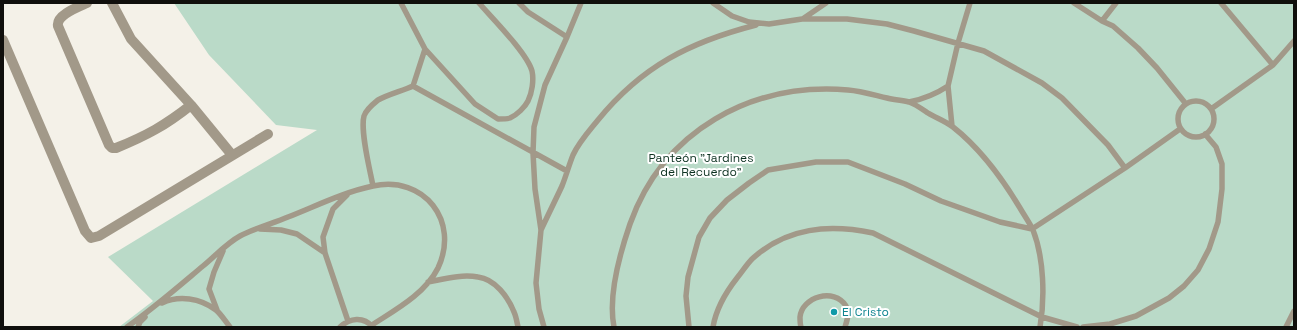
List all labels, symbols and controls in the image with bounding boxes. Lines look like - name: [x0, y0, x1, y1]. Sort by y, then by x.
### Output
- park label: Panteón "Jardines del Recuerdo": [649, 150, 753, 180]
- place label: El Cristo: [842, 304, 889, 320]
- marker: El Cristo: [829, 307, 839, 317]

